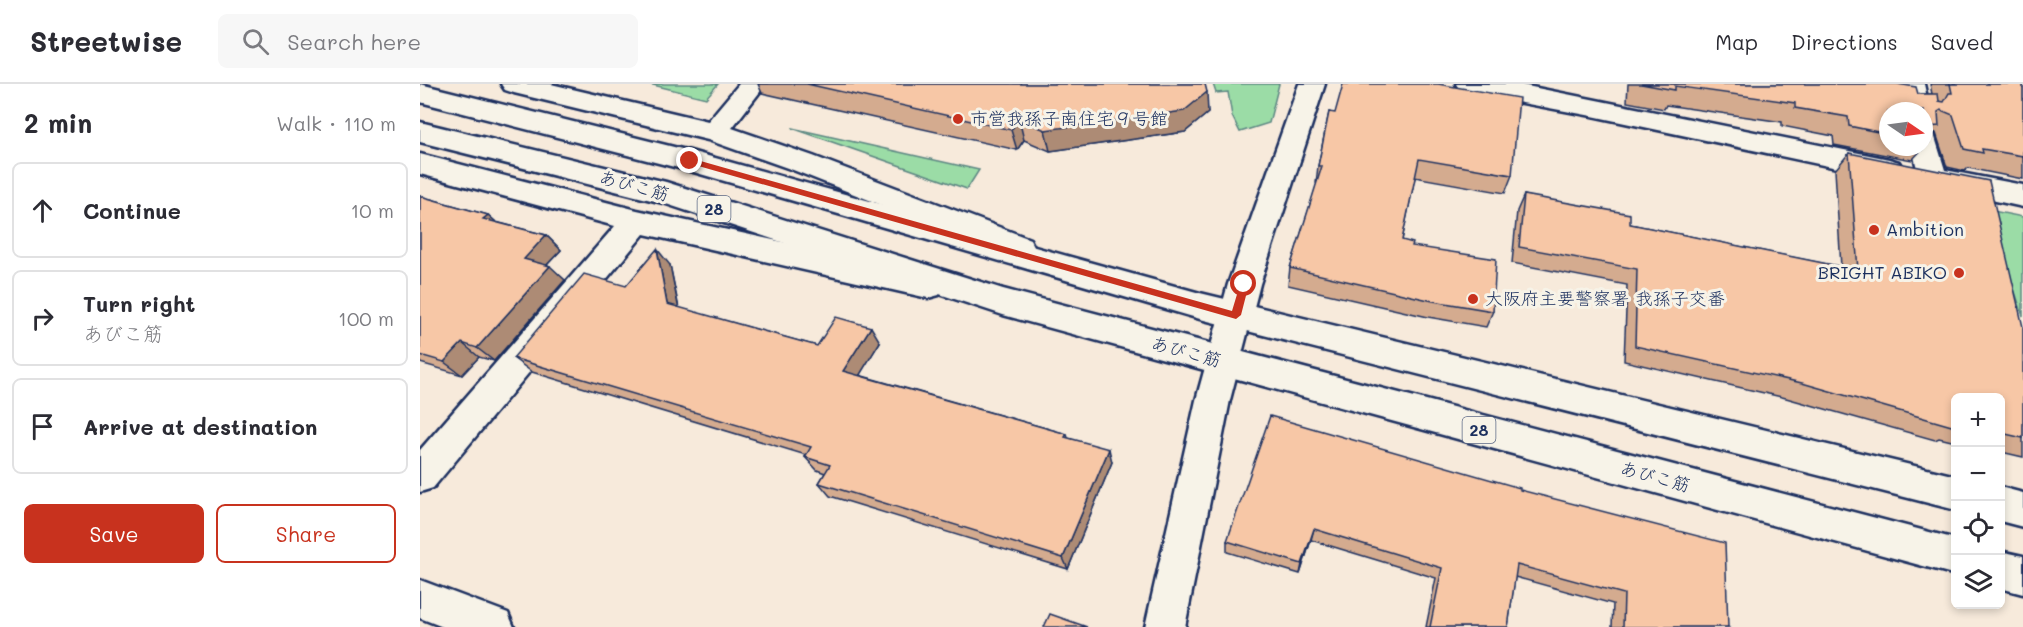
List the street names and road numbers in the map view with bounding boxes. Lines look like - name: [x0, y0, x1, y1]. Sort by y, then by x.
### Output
- street label: あびこ筋: [596, 164, 672, 206]
- road number: 28: [698, 196, 730, 222]
- street label: あびこ筋: [1148, 330, 1224, 372]
- road number: 28: [1462, 417, 1496, 443]
- street label: あびこ筋: [1617, 455, 1693, 497]

